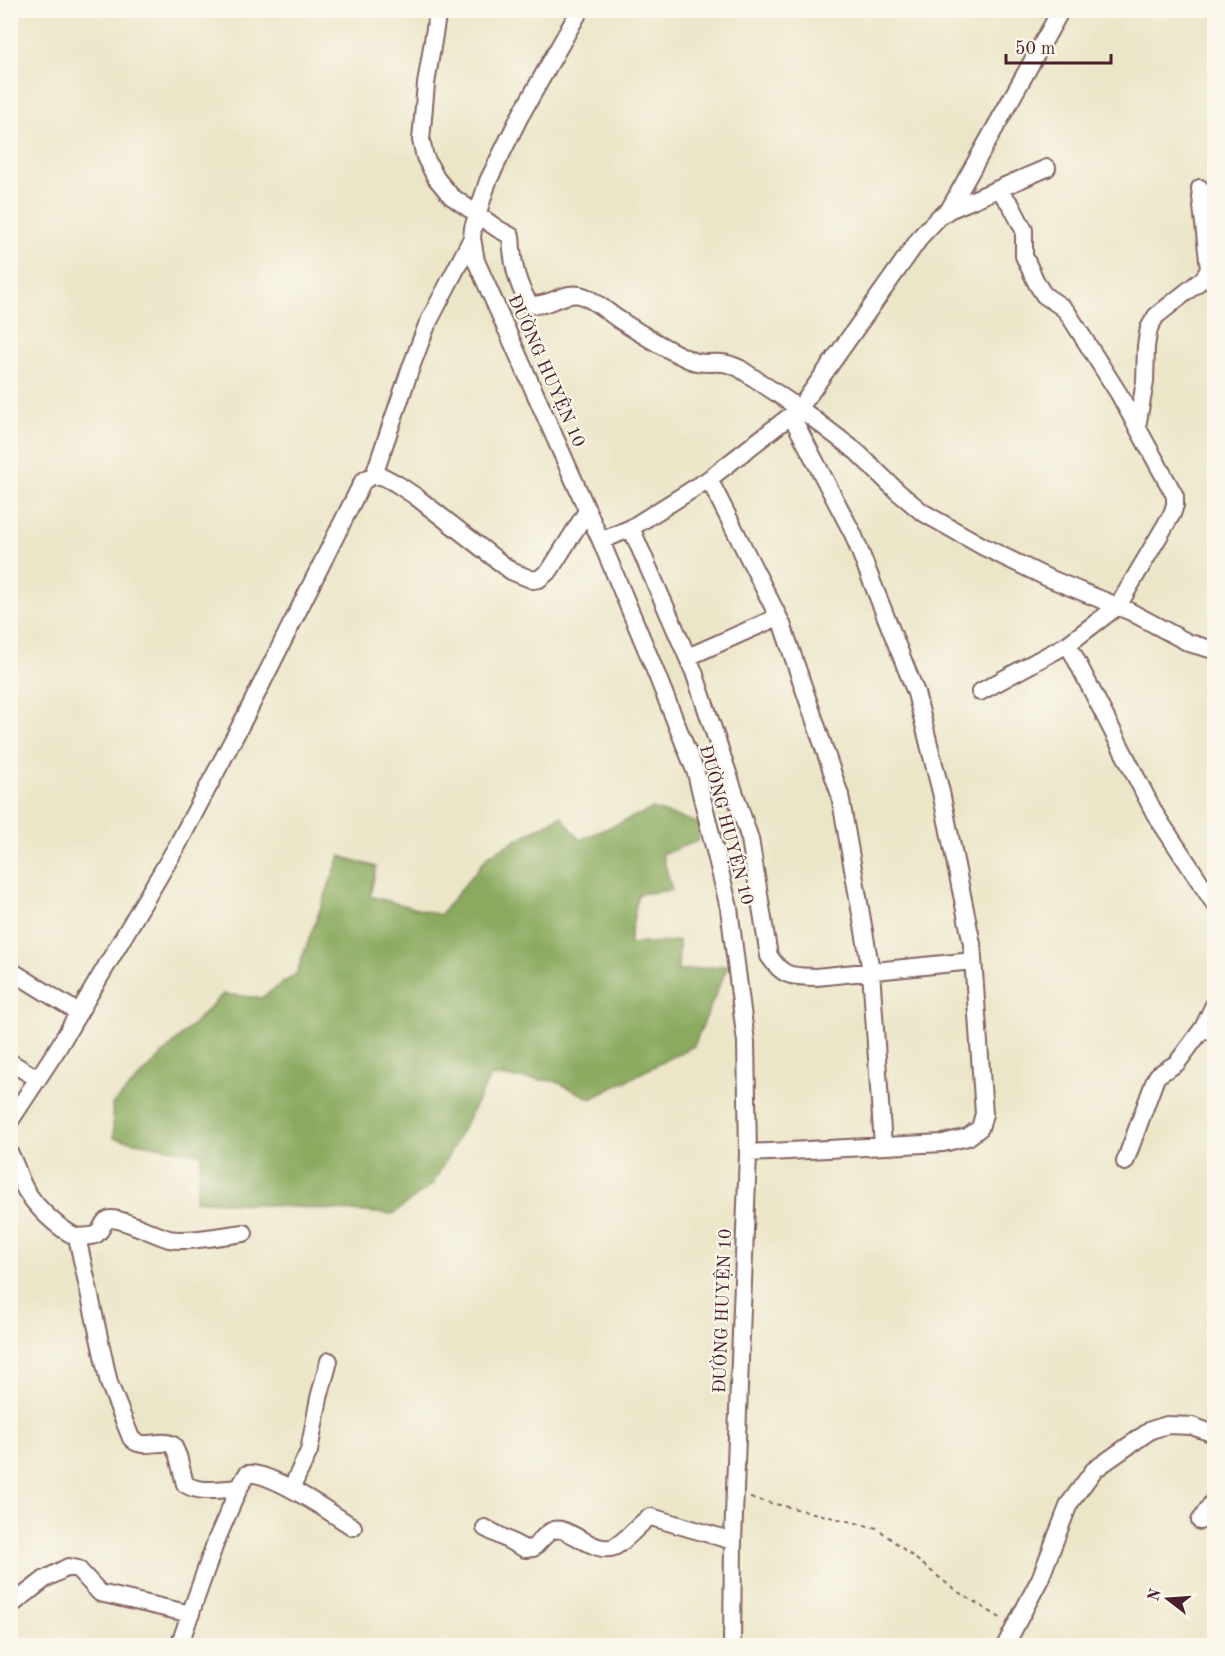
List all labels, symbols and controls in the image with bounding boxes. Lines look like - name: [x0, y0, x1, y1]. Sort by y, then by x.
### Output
- scale bar: [1006, 27, 1111, 65]
- text: 50 m: [1015, 40, 1055, 58]
- street label: ĐƯỜNG HUYỆN 10: [504, 290, 592, 450]
- street label: ĐƯỜNG HUYỆN 10: [696, 742, 761, 907]
- street label: ĐƯỜNG HUYỆN 10: [706, 1228, 735, 1394]
- north arrow: [1138, 1569, 1198, 1629]
- text: N: [1146, 1586, 1165, 1603]

